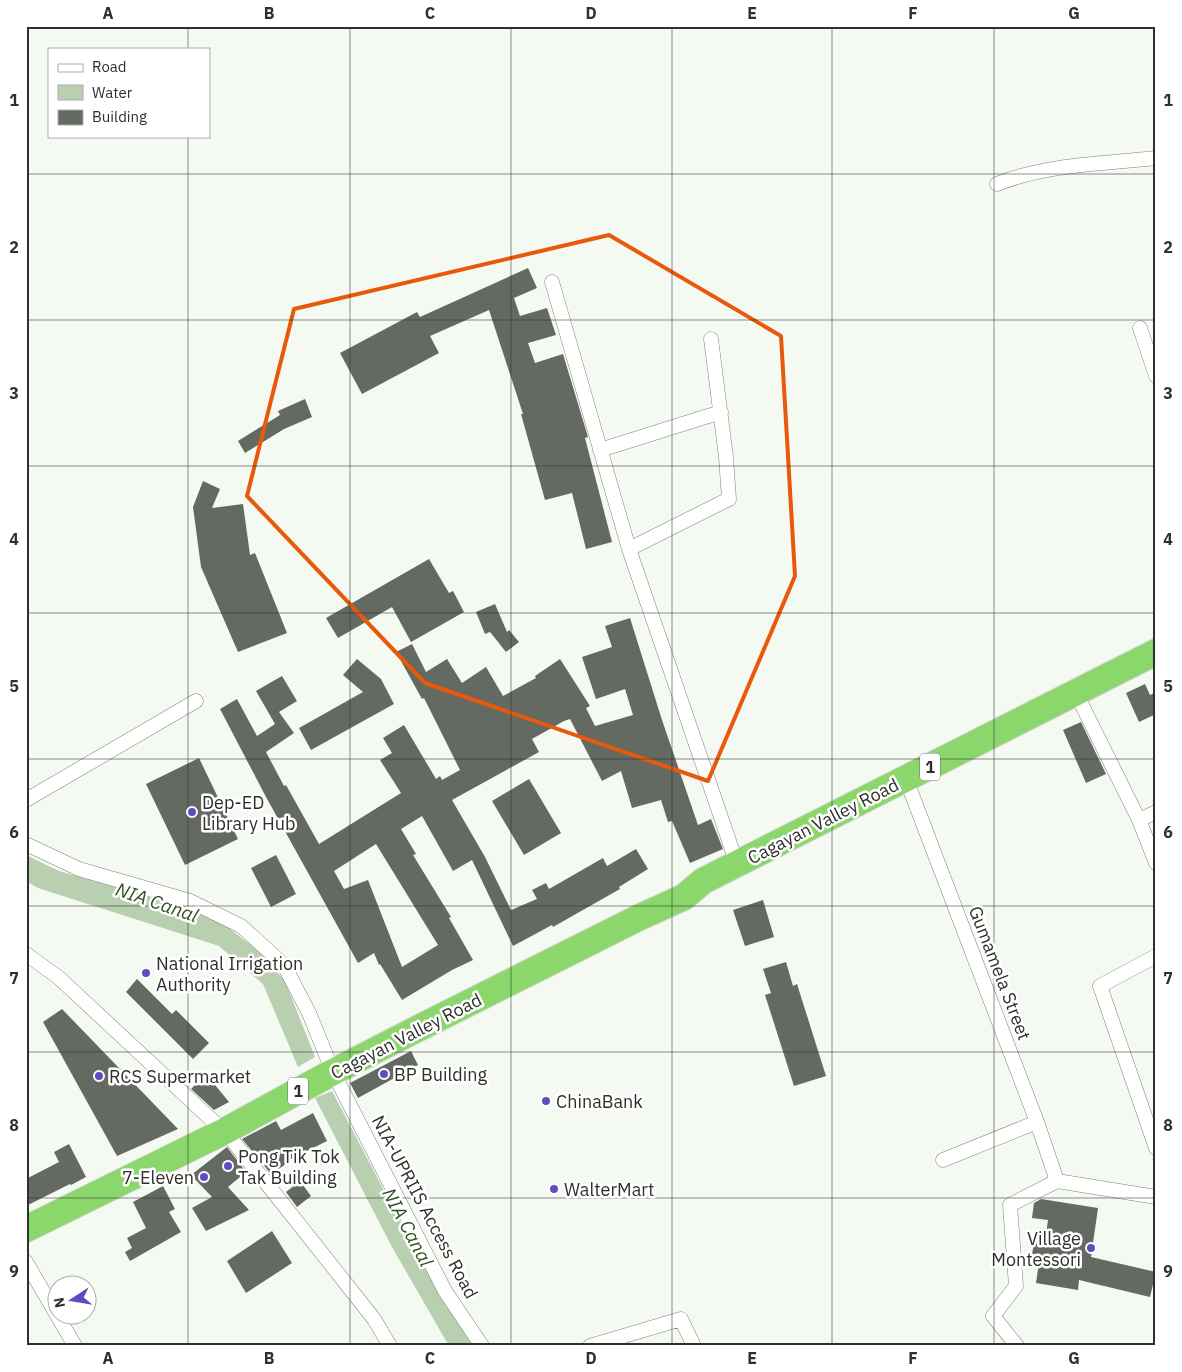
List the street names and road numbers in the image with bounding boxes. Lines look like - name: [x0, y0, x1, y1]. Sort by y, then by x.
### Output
- road number: 1: [920, 754, 940, 780]
- street label: Cagayan Valley Road: [744, 773, 902, 869]
- street label: Gumamela Street: [964, 903, 1036, 1043]
- street label: Cagayan Valley Road: [327, 988, 485, 1084]
- road number: 1: [288, 1078, 308, 1104]
- street label: NIA-UPRIIS Access Road: [367, 1111, 483, 1303]

